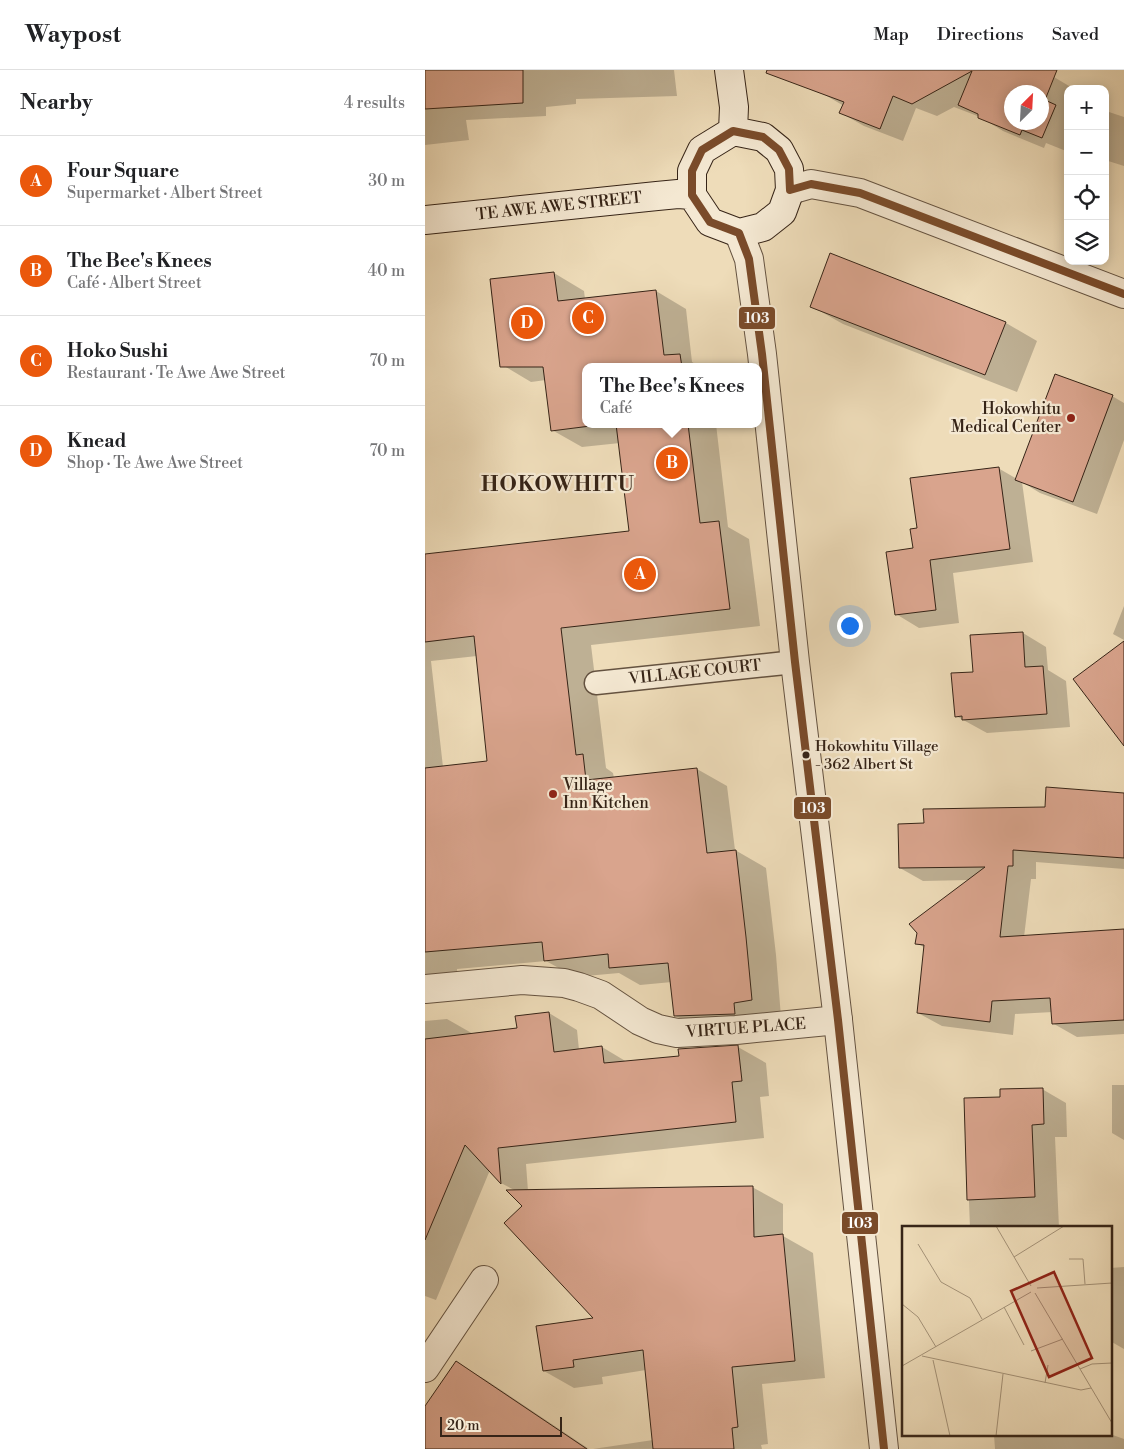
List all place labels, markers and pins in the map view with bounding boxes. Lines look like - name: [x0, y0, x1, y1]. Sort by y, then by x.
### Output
- pin: C: [572, 299, 604, 337]
- pin: D: [511, 304, 543, 342]
- place label: Hokowhitu Medical Center: [951, 399, 1061, 437]
- marker: Hokowhitu Medical Center: [1065, 412, 1077, 424]
- pin: B: [656, 444, 688, 482]
- pin: A: [624, 555, 656, 593]
- place label: Hokowhitu Village - 362 Albert St: [815, 737, 939, 774]
- marker: Hokowhitu Village - 362 Albert St: [801, 750, 811, 760]
- place label: Village Inn Kitchen: [562, 775, 649, 813]
- marker: Village Inn Kitchen: [547, 788, 559, 800]

